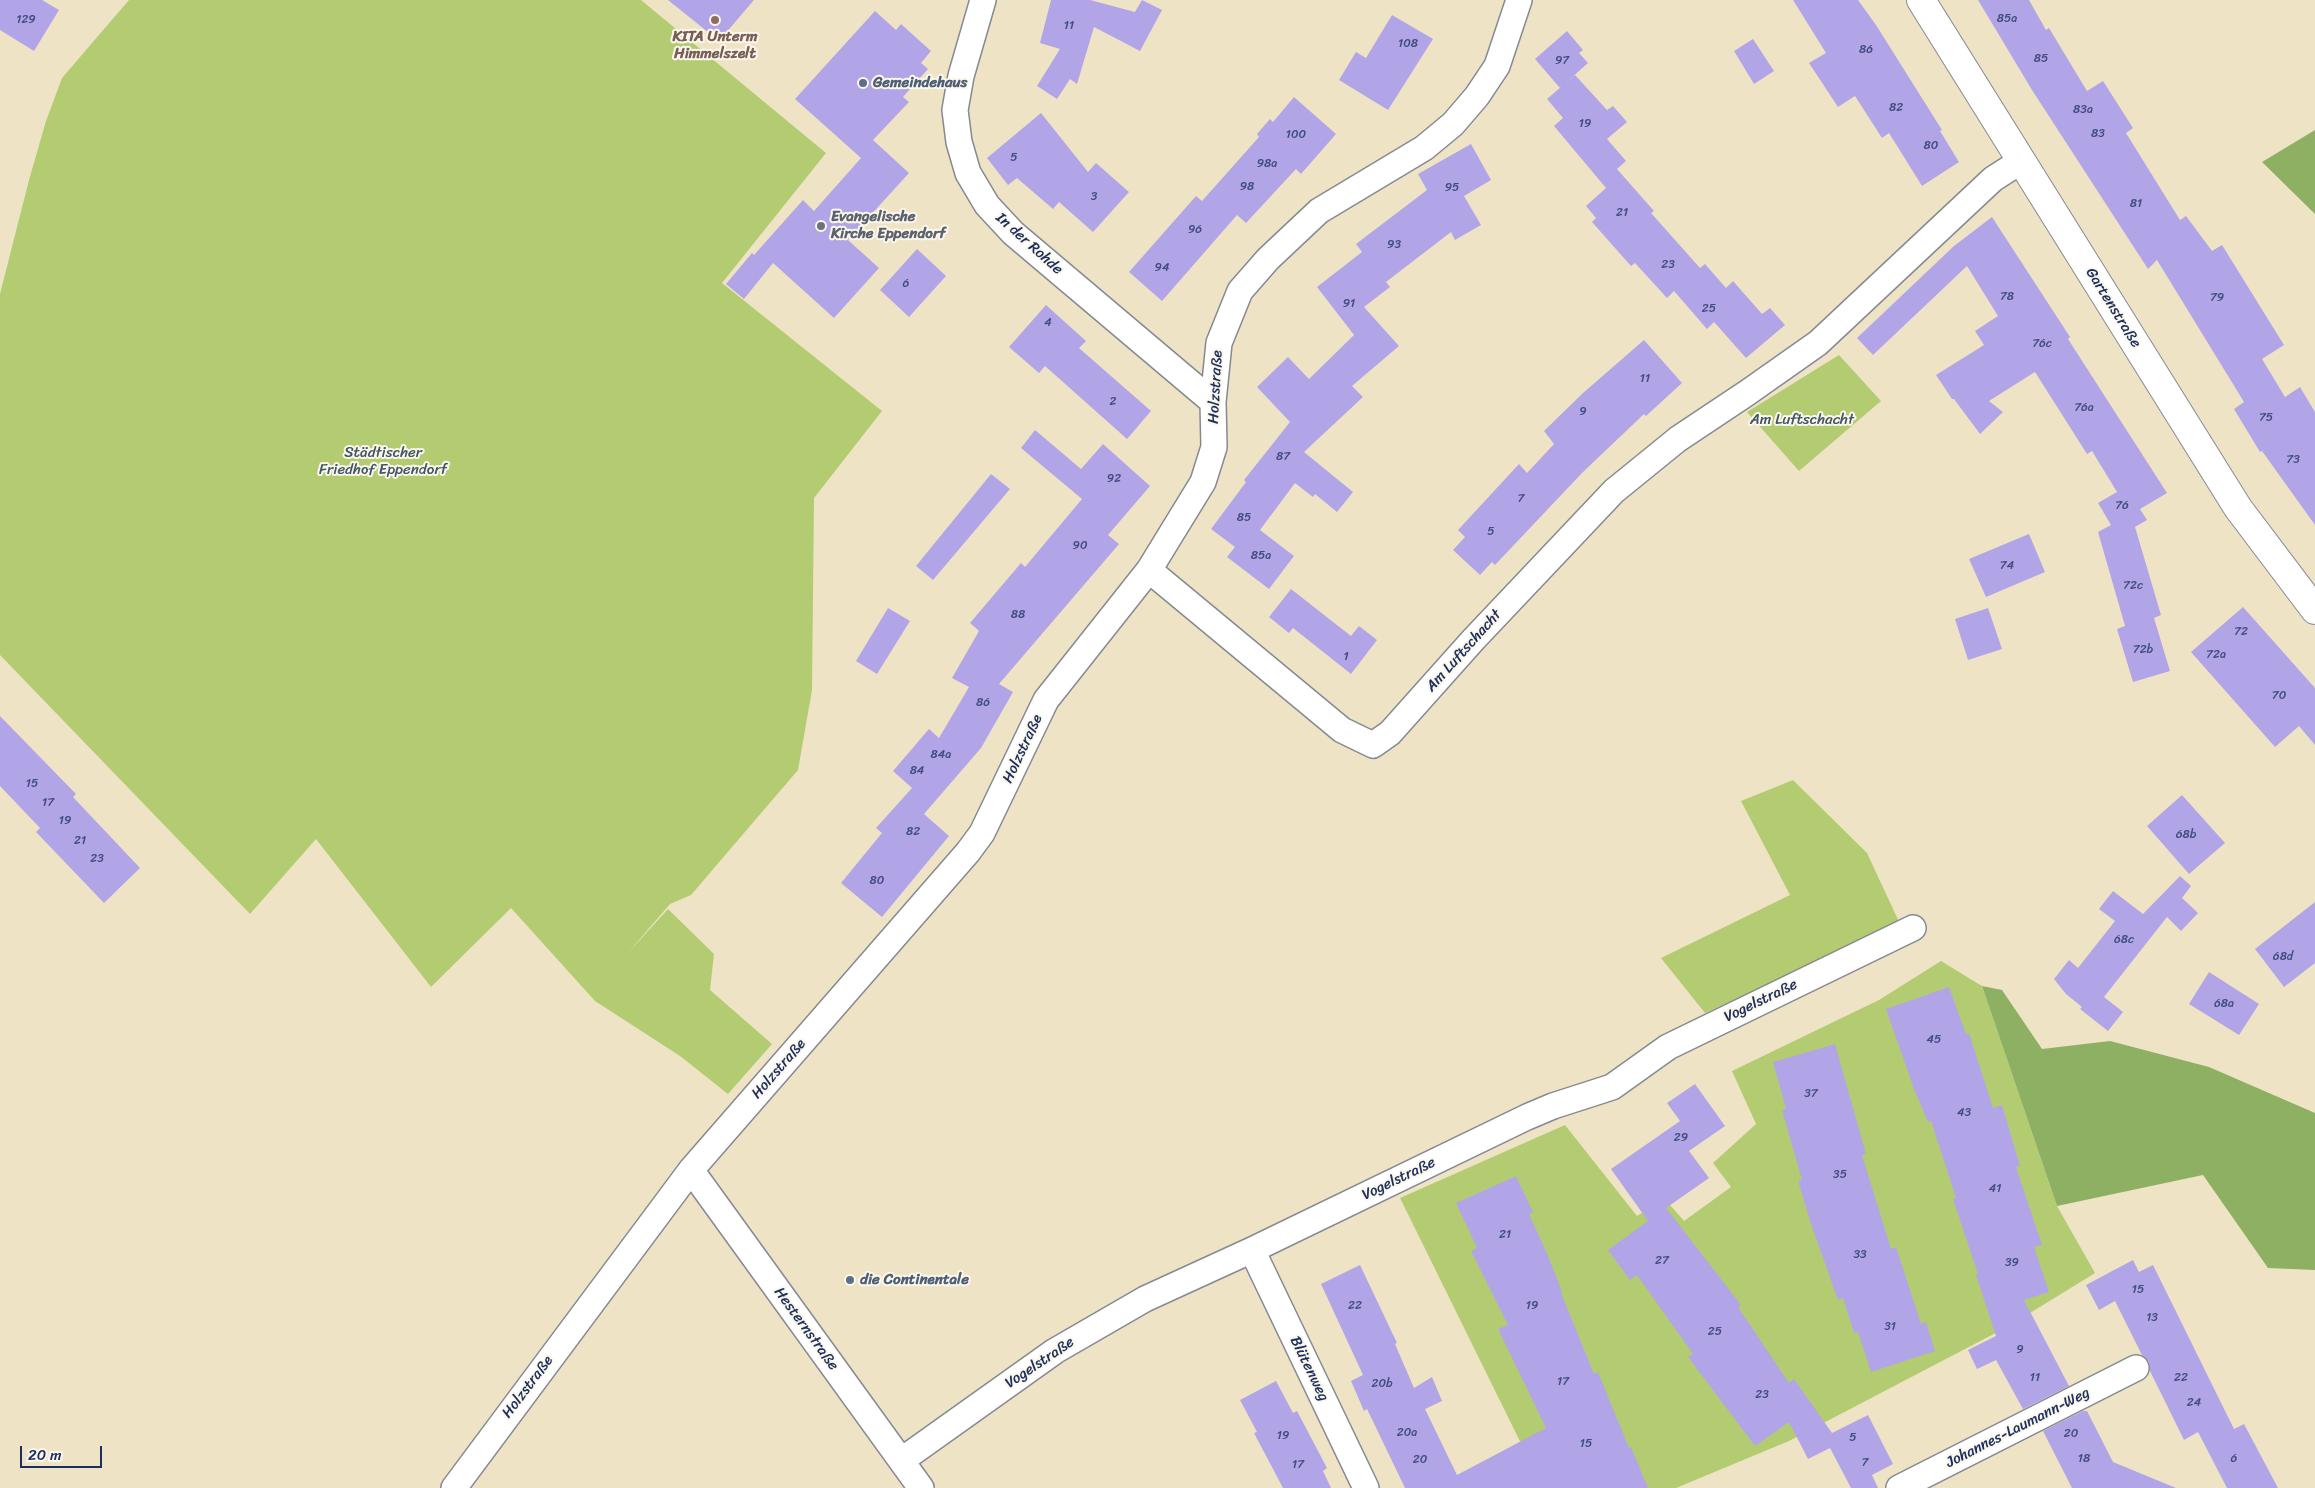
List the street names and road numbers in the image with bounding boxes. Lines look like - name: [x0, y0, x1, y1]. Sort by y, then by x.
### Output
- street label: In der Rohde: [992, 209, 1066, 279]
- street label: Gartenstraße: [2081, 265, 2145, 351]
- street label: Holzstraße: [1205, 350, 1227, 424]
- street label: Am Luftschacht: [1423, 606, 1505, 696]
- street label: Holzstraße: [999, 712, 1047, 786]
- street label: Vogelstraße: [1721, 976, 1801, 1026]
- street label: Holzstraße: [748, 1035, 810, 1103]
- street label: Vogelstraße: [1359, 1154, 1439, 1204]
- street label: Hesternstraße: [770, 1284, 842, 1374]
- street label: Vogelstraße: [1002, 1333, 1078, 1393]
- street label: Blütenweg: [1286, 1334, 1332, 1404]
- street label: Holzstraße: [499, 1352, 557, 1422]
- street label: Johannes-Laumann-Weg: [1943, 1384, 2093, 1472]

